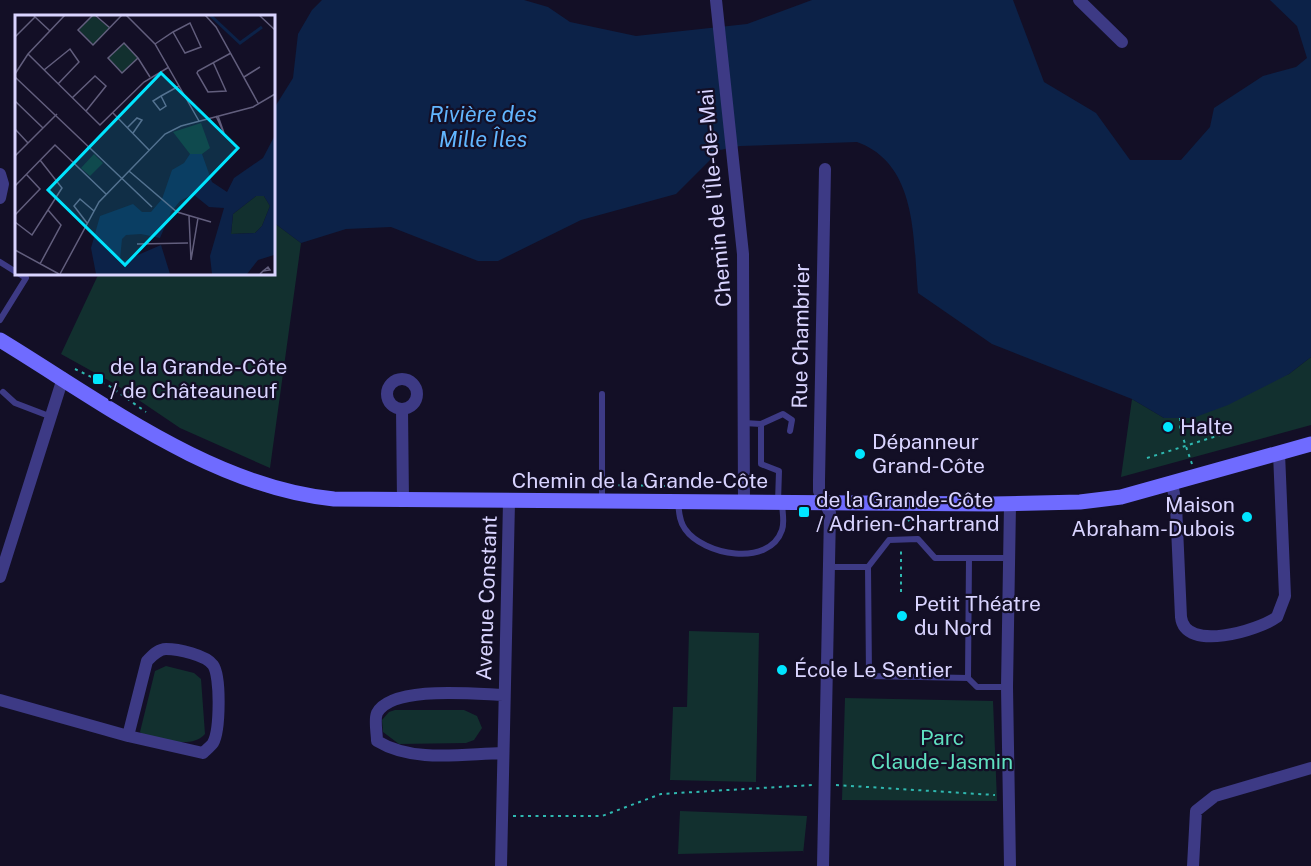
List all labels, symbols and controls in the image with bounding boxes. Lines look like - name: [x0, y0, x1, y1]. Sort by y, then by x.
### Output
- inset map: [15, 15, 274, 274]
- street label: Chemin de l'Île-de-Mai: [693, 88, 736, 308]
- water label: Rivière des Mille Îles: [429, 101, 537, 152]
- street label: Rue Chambrier: [787, 263, 814, 409]
- place label: de la Grande-Côte / de Châteauneuf: [110, 354, 287, 403]
- marker: de la Grande-Côte / de Châteauneuf: [91, 372, 105, 386]
- place label: Halte: [1180, 414, 1233, 439]
- marker: Halte: [1161, 420, 1175, 434]
- place label: Dépanneur Grand-Côte: [872, 429, 985, 478]
- marker: Dépanneur Grand-Côte: [853, 447, 867, 461]
- street label: Chemin de la Grande-Côte: [512, 468, 768, 493]
- place label: de la Grande-Côte / Adrien-Chartrand: [816, 487, 999, 536]
- place label: Maison Abraham-Dubois: [1071, 492, 1235, 541]
- marker: de la Grande-Côte / Adrien-Chartrand: [797, 505, 811, 519]
- marker: Maison Abraham-Dubois: [1240, 510, 1254, 524]
- street label: Avenue Constant: [471, 515, 502, 681]
- place label: Petit Théatre du Nord: [914, 591, 1041, 640]
- marker: Petit Théatre du Nord: [895, 609, 909, 623]
- place label: École Le Sentier: [794, 657, 953, 682]
- marker: École Le Sentier: [775, 663, 789, 677]
- park label: Parc Claude-Jasmin: [871, 725, 1013, 774]

